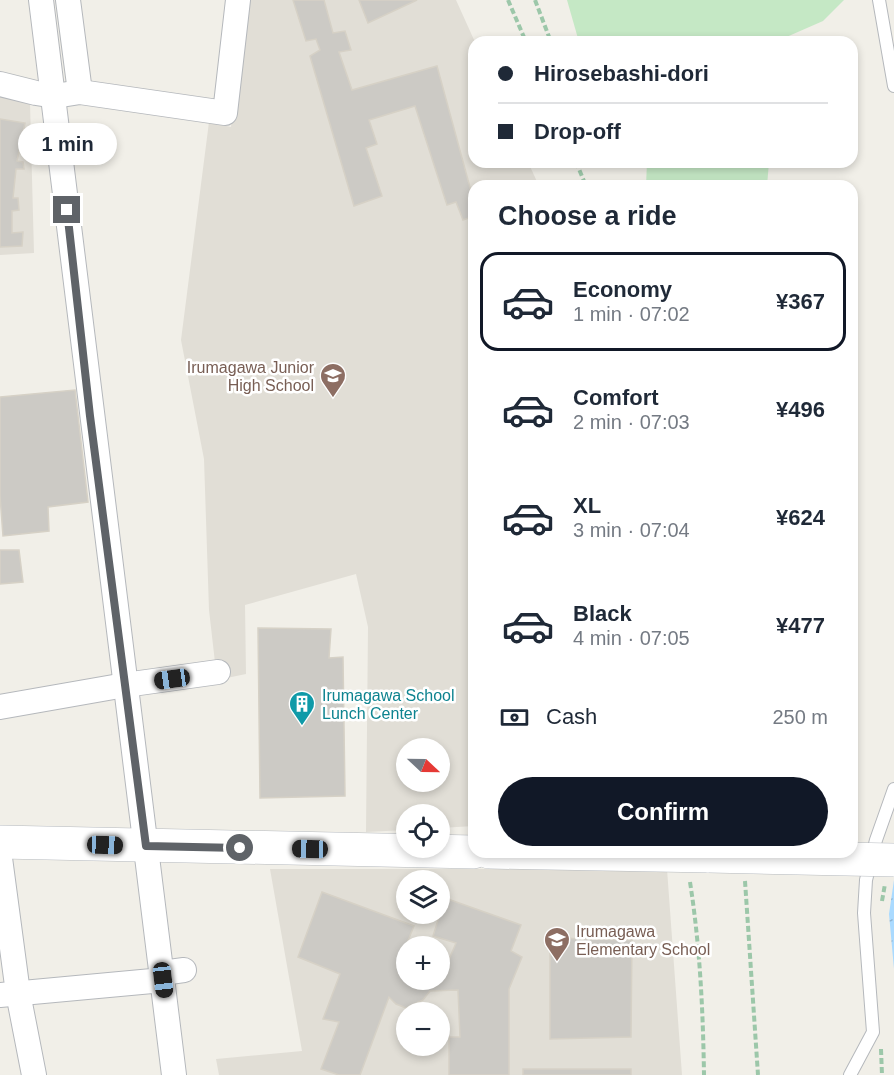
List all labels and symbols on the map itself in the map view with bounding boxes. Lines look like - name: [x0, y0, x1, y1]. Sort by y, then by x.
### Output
- callout: 1 min: [17, 123, 116, 165]
- route end: [53, 196, 80, 223]
- place label: Irumagawa Junior High School: [187, 359, 315, 394]
- school or university icon: Irumagawa Junior High School: [318, 361, 348, 399]
- car: [153, 668, 191, 690]
- place label: Irumagawa School Lunch Center: [322, 687, 455, 722]
- building icon: Irumagawa School Lunch Center: [287, 689, 317, 727]
- north arrow: [396, 738, 450, 792]
- route start: [226, 834, 253, 861]
- car: [87, 835, 123, 855]
- car: [292, 840, 328, 858]
- place label: Irumagawa Elementary School: [576, 923, 710, 958]
- school or university icon: Irumagawa Elementary School: [542, 925, 572, 963]
- car: [152, 961, 174, 999]

